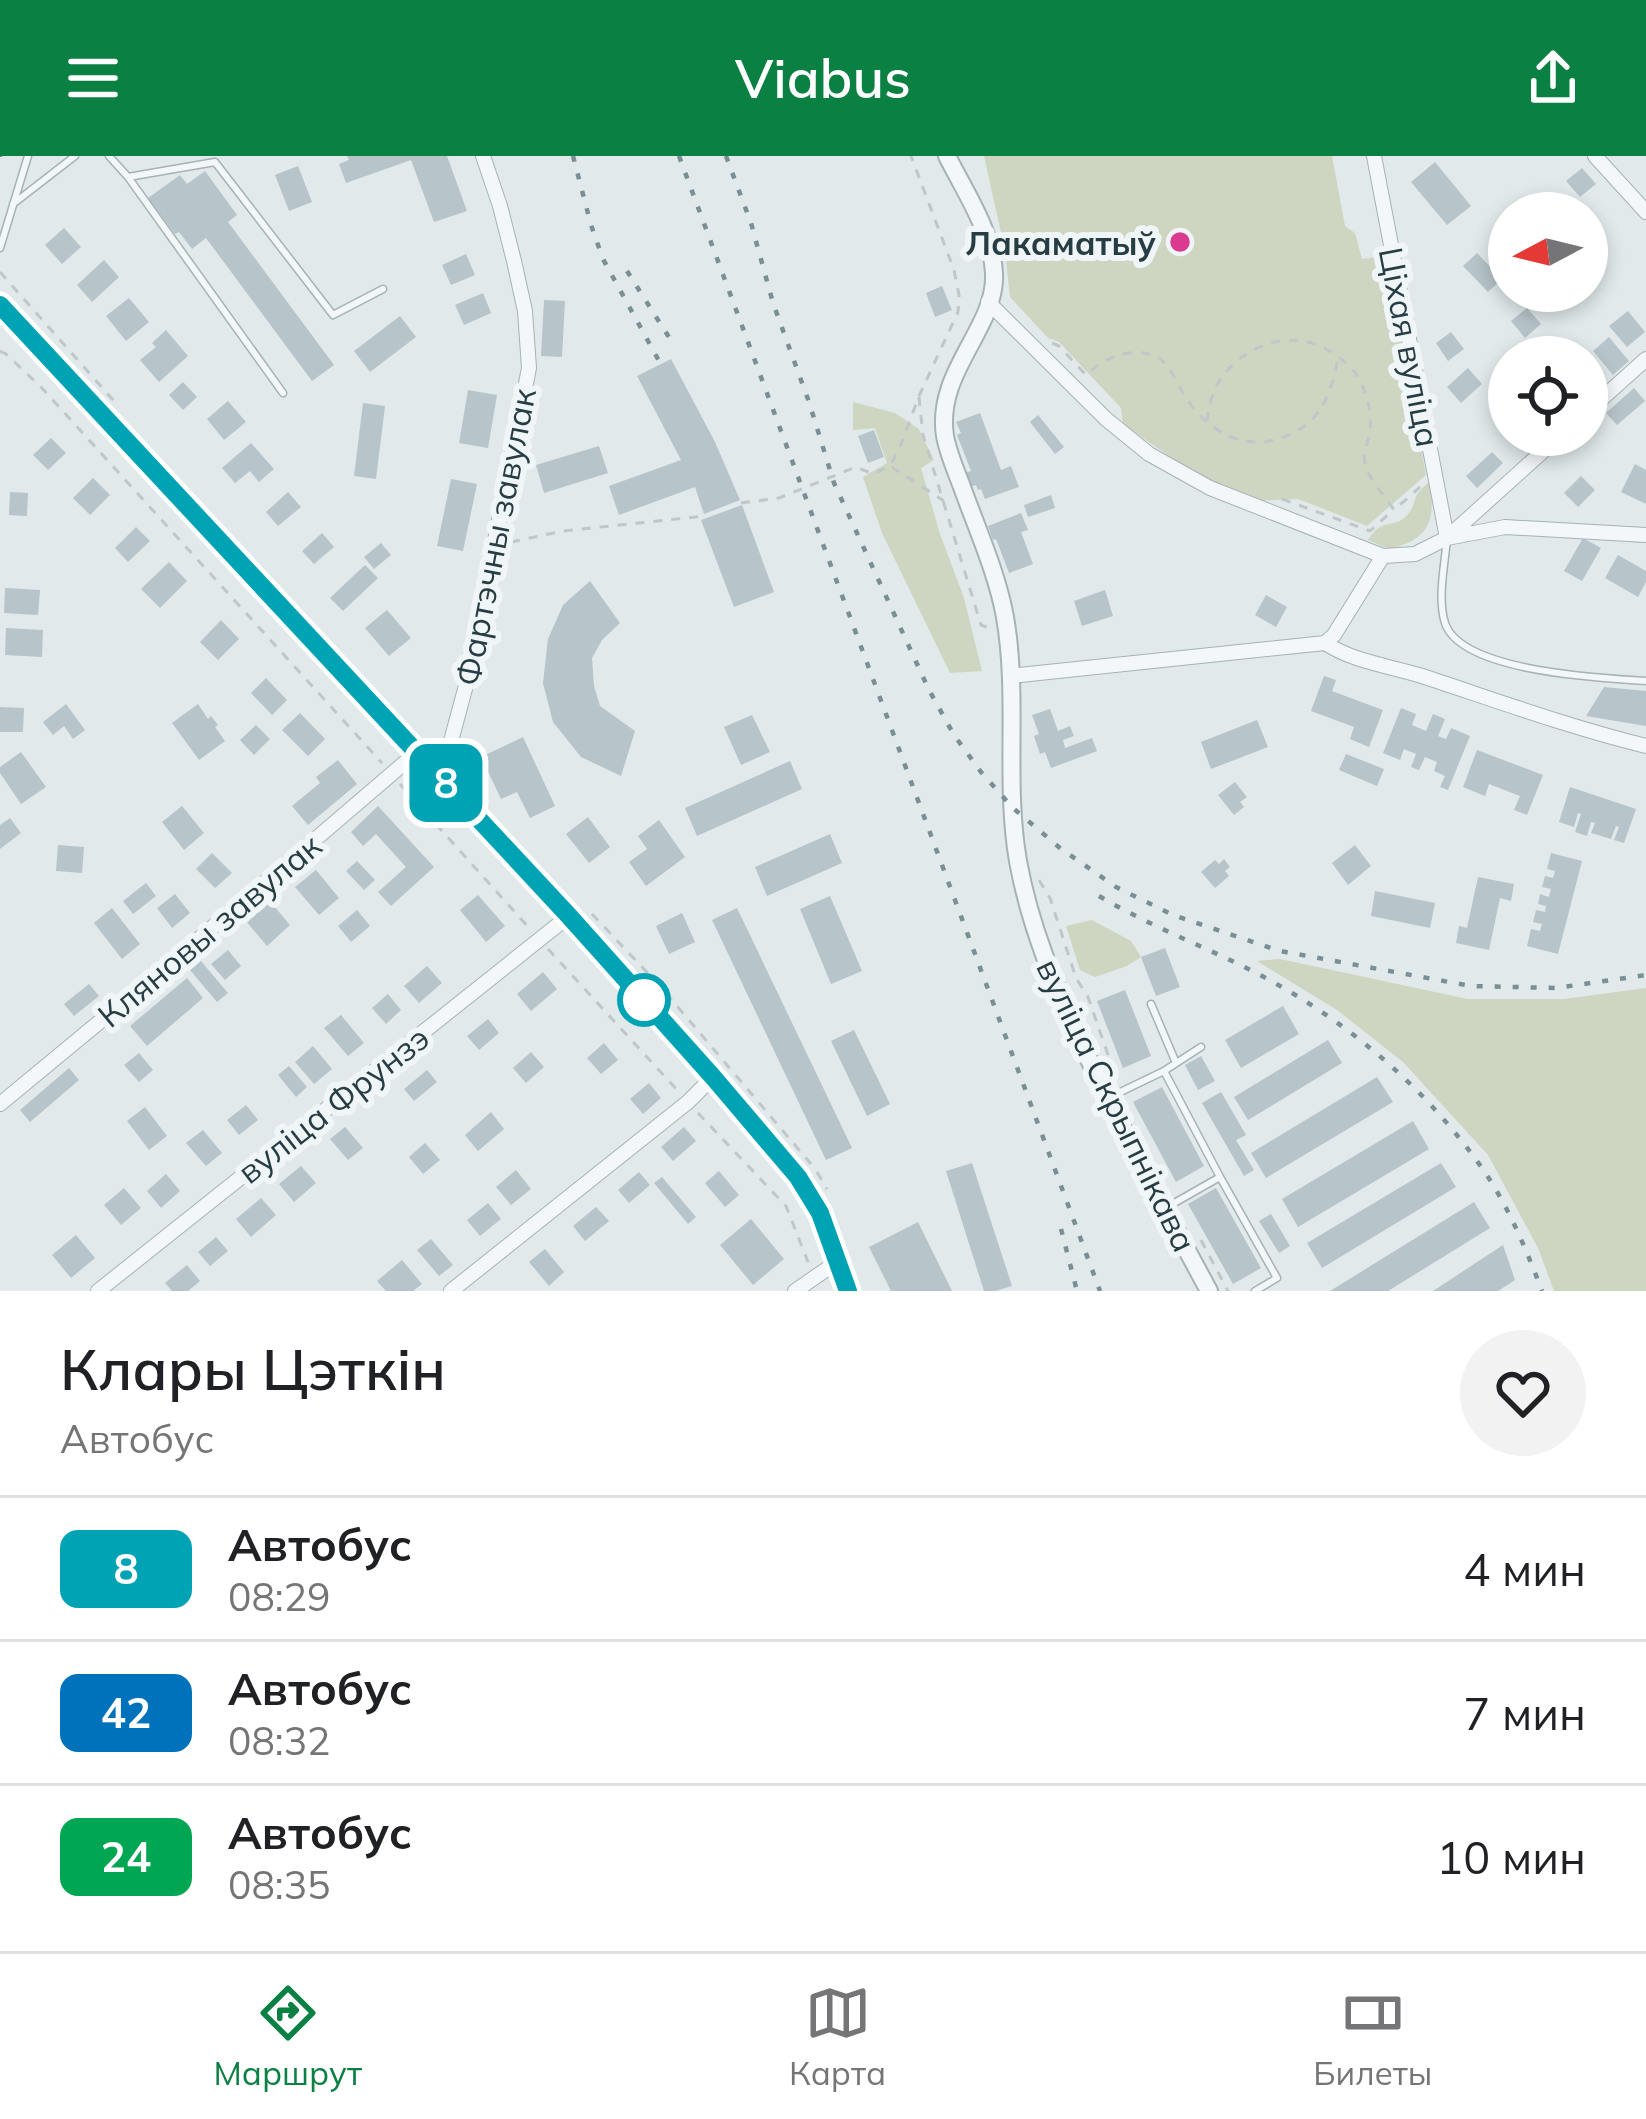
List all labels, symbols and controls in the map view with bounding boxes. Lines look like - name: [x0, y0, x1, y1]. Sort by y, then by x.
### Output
- text: Viabus: [735, 44, 911, 112]
- icon: menu: [60, 45, 126, 111]
- icon: share: [1520, 45, 1586, 111]
- north arrow: [1488, 192, 1608, 312]
- map controls: [1488, 192, 1608, 456]
- place label: Лакаматыў: [966, 222, 1157, 263]
- marker: Лакаматыў: [1167, 229, 1193, 255]
- street label: Ціхая вуліца: [1371, 244, 1449, 450]
- button: locate: [1488, 336, 1608, 456]
- street label: Фартэчны завулак: [446, 385, 544, 689]
- line badge: 8: [407, 744, 485, 822]
- text: 8: [433, 756, 459, 809]
- street label: Кляновы завулак: [89, 824, 329, 1035]
- street label: вуліца Скрыпнікава: [1028, 952, 1206, 1258]
- unlabelled marker: [619, 975, 669, 1025]
- street label: вуліца Фрунзэ: [229, 1016, 437, 1192]
- button: heart: [1460, 1330, 1586, 1456]
- text: Клары Цэткін: [60, 1333, 446, 1404]
- text: Автобус: [60, 1414, 214, 1463]
- text: Автобус: [228, 1516, 412, 1572]
- text: 4 мин: [1463, 1541, 1586, 1597]
- text: 8: [113, 1542, 139, 1595]
- text: 08:29: [228, 1572, 331, 1621]
- text: Автобус: [228, 1660, 412, 1716]
- text: 7 мин: [1463, 1685, 1586, 1741]
- text: 42: [101, 1686, 151, 1739]
- text: 08:32: [228, 1716, 331, 1765]
- text: Автобус: [228, 1804, 412, 1860]
- text: 10 мин: [1436, 1829, 1586, 1885]
- text: 24: [101, 1830, 151, 1883]
- text: 08:35: [228, 1860, 331, 1909]
- tab: Маршрут: [214, 1980, 362, 2093]
- tab: Карта: [789, 1980, 886, 2093]
- tab: Билеты: [1313, 1980, 1432, 2093]

